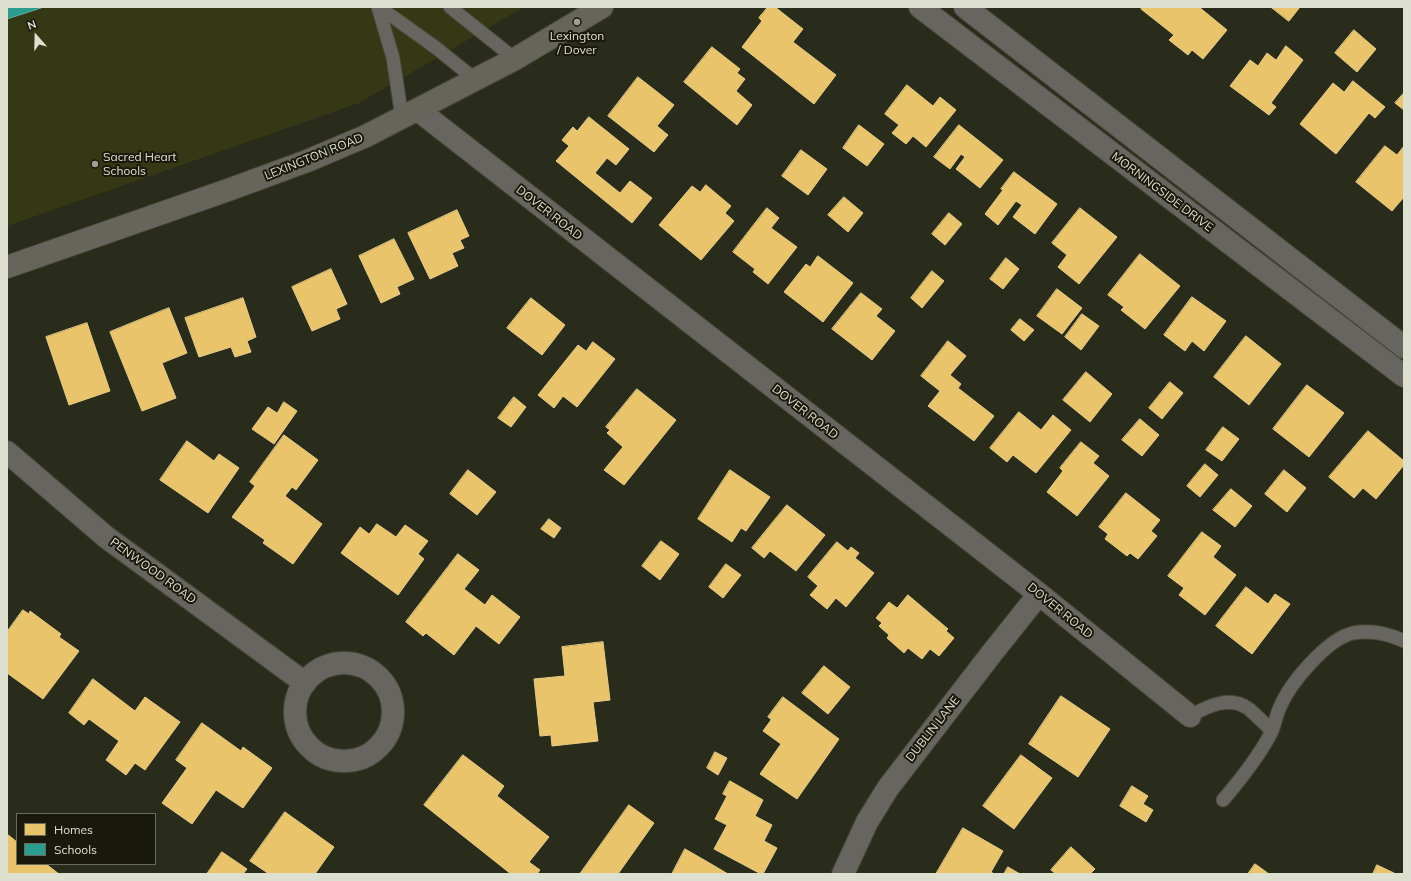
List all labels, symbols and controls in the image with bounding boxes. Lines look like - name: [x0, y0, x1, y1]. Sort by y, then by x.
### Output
- north arrow: [16, 16, 56, 56]
- text: N: [26, 17, 38, 33]
- marker: Lexington / Dover: [572, 17, 582, 27]
- place label: Lexington / Dover: [550, 29, 604, 57]
- street label: LEXINGTON ROAD: [263, 131, 365, 183]
- street label: MORNINGSIDE DRIVE: [1108, 149, 1216, 235]
- place label: Sacred Heart Schools: [103, 150, 177, 178]
- marker: Sacred Heart Schools: [90, 159, 100, 169]
- street label: DOVER ROAD: [513, 183, 585, 243]
- street label: DOVER ROAD: [769, 382, 841, 442]
- street label: PENWOOD ROAD: [107, 535, 199, 607]
- street label: DOVER ROAD: [1024, 580, 1096, 642]
- street label: DUBLIN LANE: [903, 694, 963, 764]
- legend: [16, 813, 156, 865]
- text: Homes: [54, 822, 93, 837]
- text: Schools: [54, 842, 97, 857]

